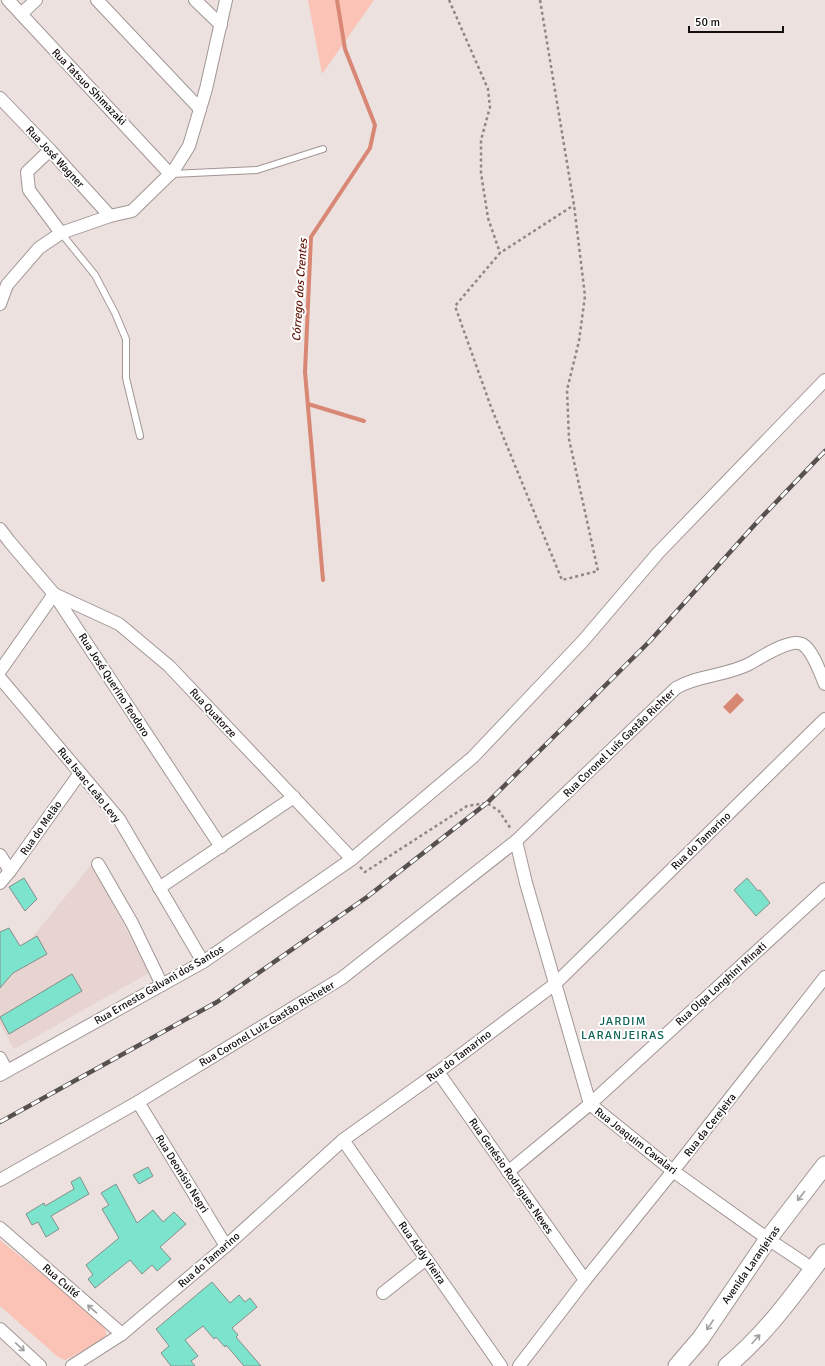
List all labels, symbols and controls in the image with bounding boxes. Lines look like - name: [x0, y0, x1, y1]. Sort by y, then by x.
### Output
- scale bar: [689, 8, 783, 34]
- text: 50 m: [695, 15, 720, 30]
- street label: Rua Tatsuo Shimazaki: [49, 46, 129, 128]
- street label: Rua José Wagner: [23, 123, 87, 191]
- water label: Córrego dos Crentes: [289, 236, 311, 342]
- street label: Rua José Querino Teodoro: [76, 631, 152, 739]
- street label: Rua Quatorze: [187, 686, 239, 740]
- street label: Rua Coronel Luís Gastão Richter: [561, 686, 677, 800]
- street label: Rua Isaac Leão Levy: [55, 745, 124, 826]
- street label: Rua do Melão: [18, 798, 65, 858]
- street label: Rua do Tamarino: [668, 809, 734, 873]
- street label: Rua Olga Longhini Minati: [673, 940, 769, 1028]
- street label: Rua Ernesta Galvani dos Santos: [92, 942, 226, 1027]
- street label: Rua Coronel Luiz Gastão Richeter: [197, 978, 337, 1070]
- district label: JARDIM LARANJEIRAS: [581, 1014, 665, 1043]
- street label: Rua do Tamarino: [424, 1027, 494, 1085]
- street label: Rua da Cerejeira: [681, 1090, 739, 1159]
- street label: Rua Joaquim Cavalari: [592, 1105, 680, 1177]
- street label: Rua Genésio Rodrigues Neves: [466, 1116, 556, 1236]
- street label: Rua Deonísio Negri: [153, 1133, 211, 1215]
- one-way arrow: [797, 1190, 805, 1201]
- street label: Rua Addy Vieira: [396, 1219, 449, 1287]
- street label: Avenida Laranjeiras: [719, 1223, 783, 1307]
- street label: Rua do Tamarino: [175, 1229, 243, 1290]
- street label: Rua Cuité: [40, 1261, 82, 1301]
- one-way arrow: [87, 1304, 98, 1313]
- one-way arrow: [706, 1319, 714, 1330]
- one-way arrow: [751, 1334, 760, 1344]
- one-way arrow: [15, 1343, 25, 1352]

